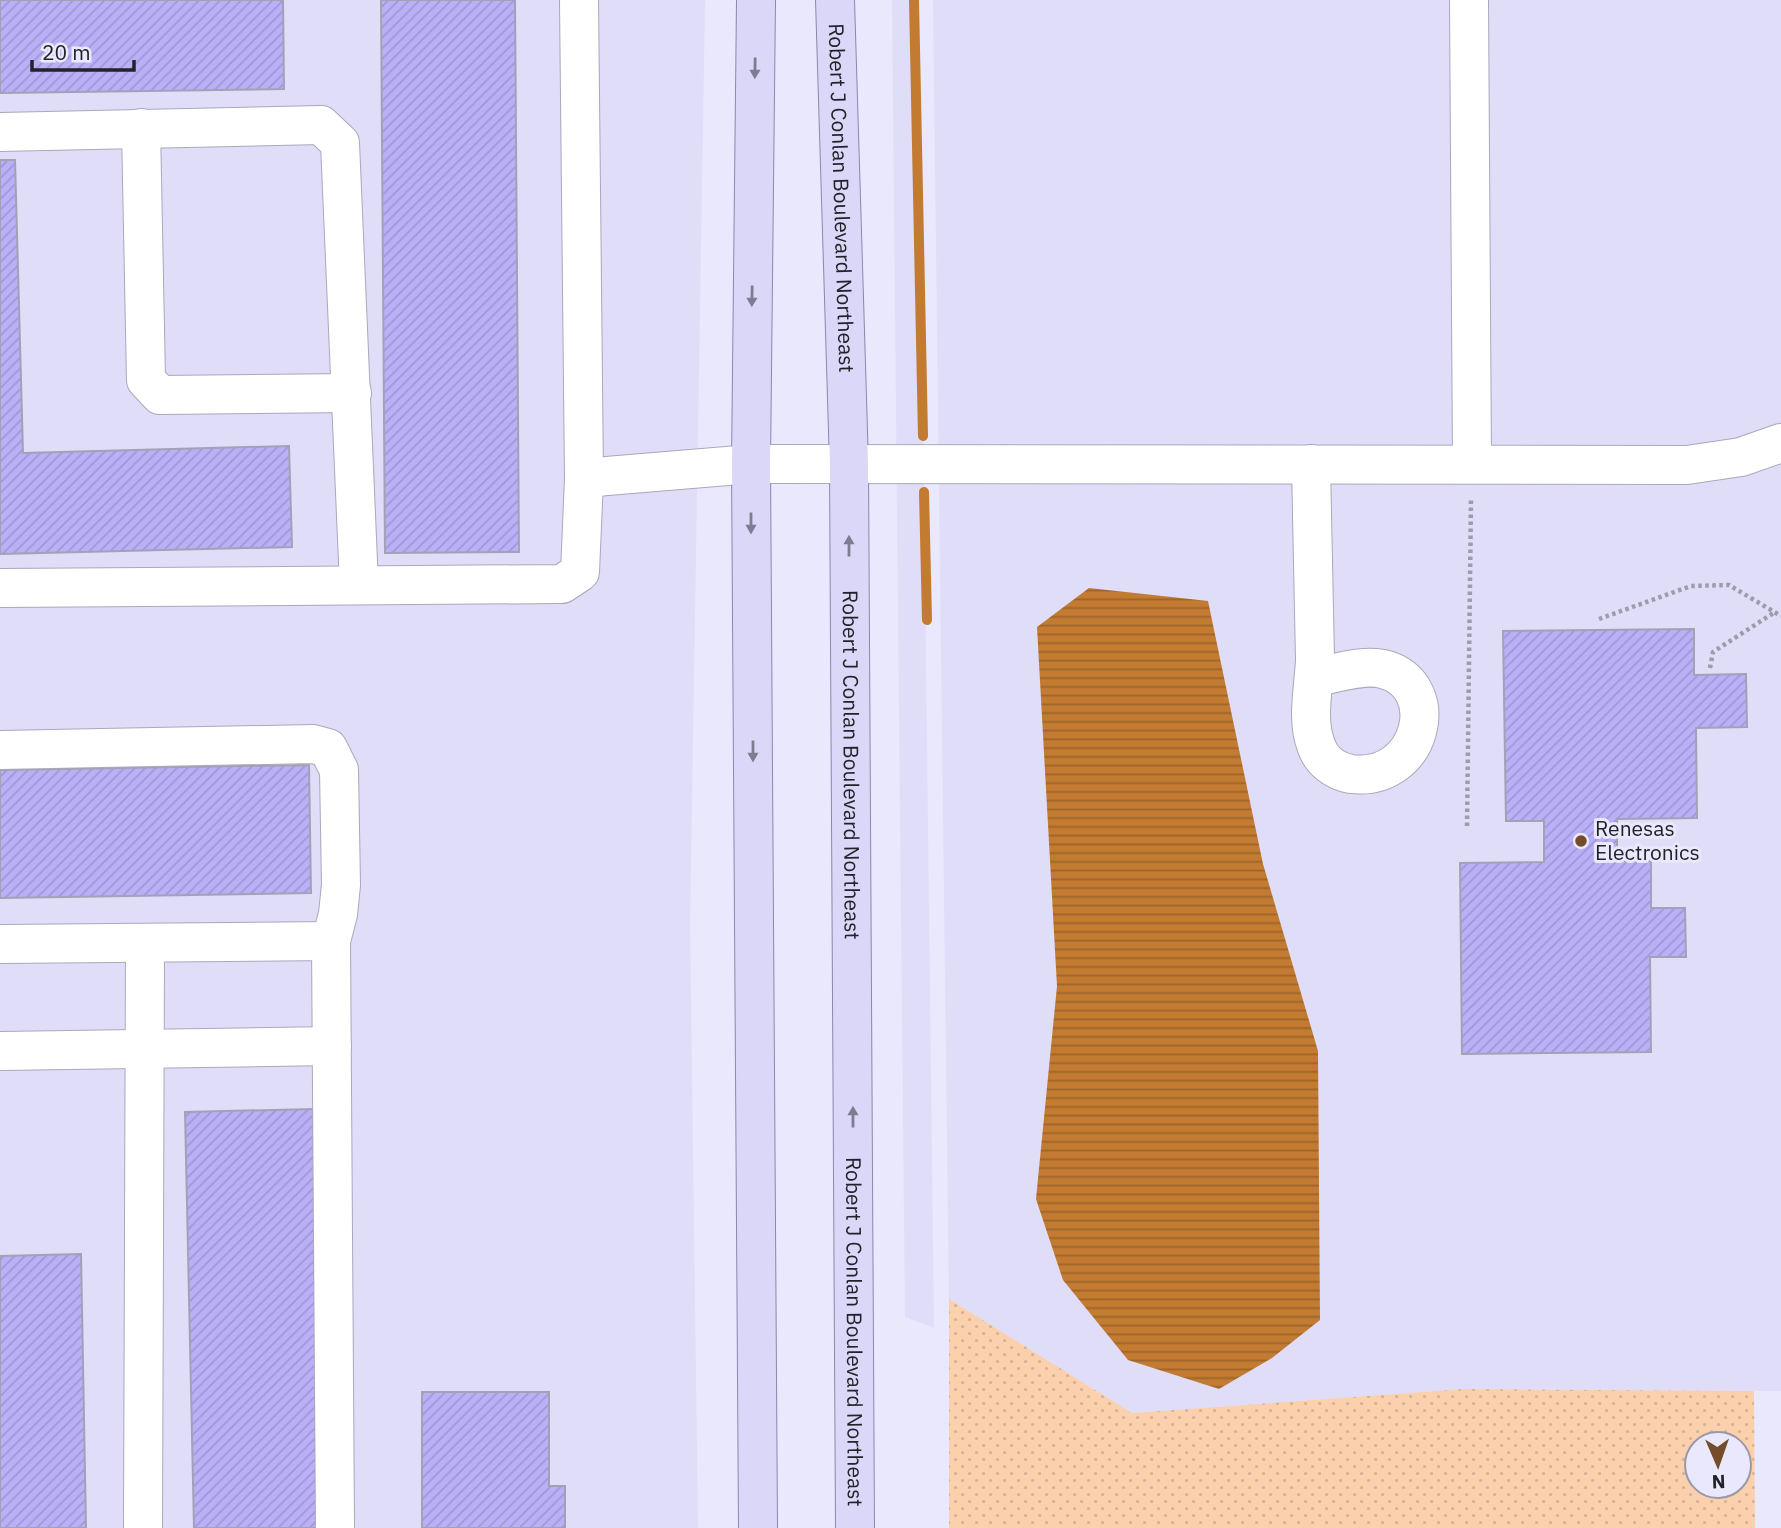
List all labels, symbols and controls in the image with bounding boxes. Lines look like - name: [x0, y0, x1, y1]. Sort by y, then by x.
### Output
- street label: Robert J Conlan Boulevard Northeast: [823, 23, 861, 373]
- scale bar: [32, 28, 133, 72]
- text: 20 m: [42, 38, 91, 66]
- one-way arrow: [749, 57, 761, 79]
- one-way arrow: [747, 285, 758, 307]
- one-way arrow: [745, 512, 757, 534]
- one-way arrow: [843, 535, 855, 557]
- street label: Robert J Conlan Boulevard Northeast: [837, 590, 867, 940]
- one-way arrow: [747, 740, 758, 762]
- place label: Renesas Electronics: [1595, 814, 1700, 866]
- marker: Renesas Electronics: [1573, 833, 1589, 849]
- one-way arrow: [847, 1106, 859, 1128]
- street label: Robert J Conlan Boulevard Northeast: [840, 1157, 870, 1507]
- north arrow: [1683, 1430, 1753, 1500]
- text: N: [1711, 1470, 1726, 1494]

